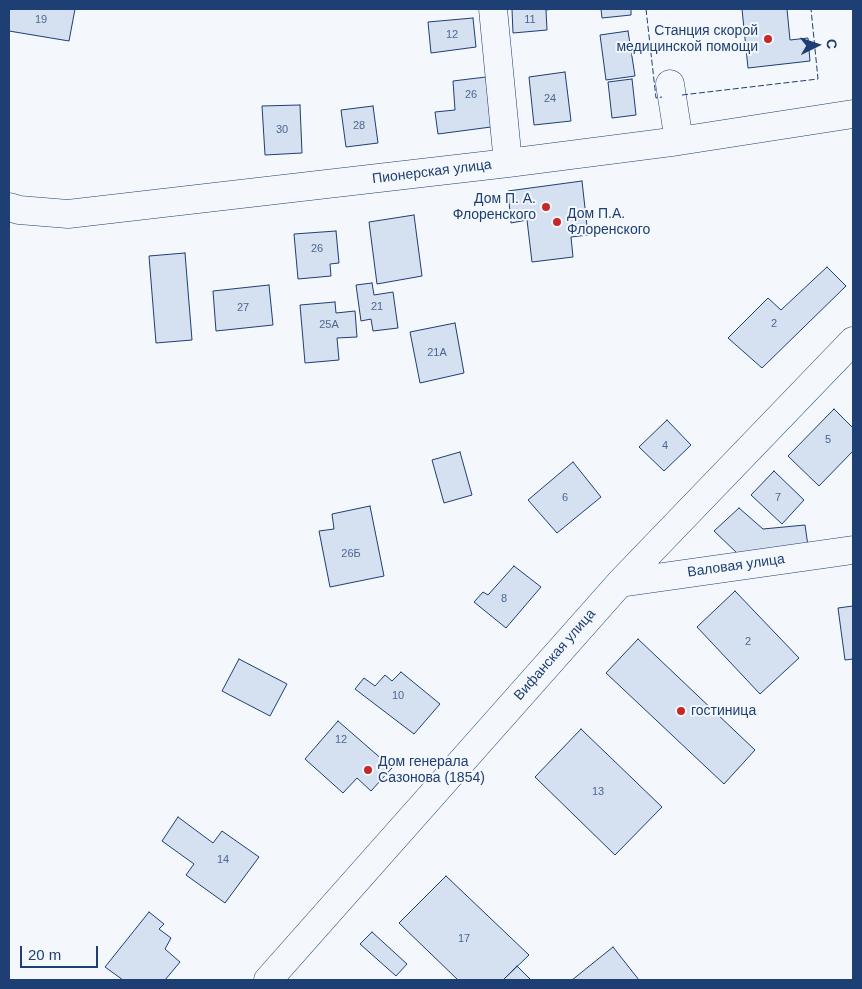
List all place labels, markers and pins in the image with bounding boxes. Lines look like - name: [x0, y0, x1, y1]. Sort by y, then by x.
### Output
- place label: Станция скорой медицинской помощи: [616, 23, 758, 56]
- marker: Станция скорой медицинской помощи: [762, 33, 774, 45]
- place label: Дом П. А. Флоренского: [453, 191, 536, 223]
- marker: Дом П. А. Флоренского: [540, 201, 552, 213]
- place label: Дом П.А. Флоренского: [567, 206, 650, 238]
- marker: Дом П.А. Флоренского: [551, 216, 563, 228]
- place label: гостиница: [691, 703, 756, 719]
- marker: гостиница: [675, 705, 687, 717]
- place label: Дом генерала Сазонова (1854): [378, 754, 485, 786]
- marker: Дом генерала Сазонова (1854): [362, 764, 374, 776]

